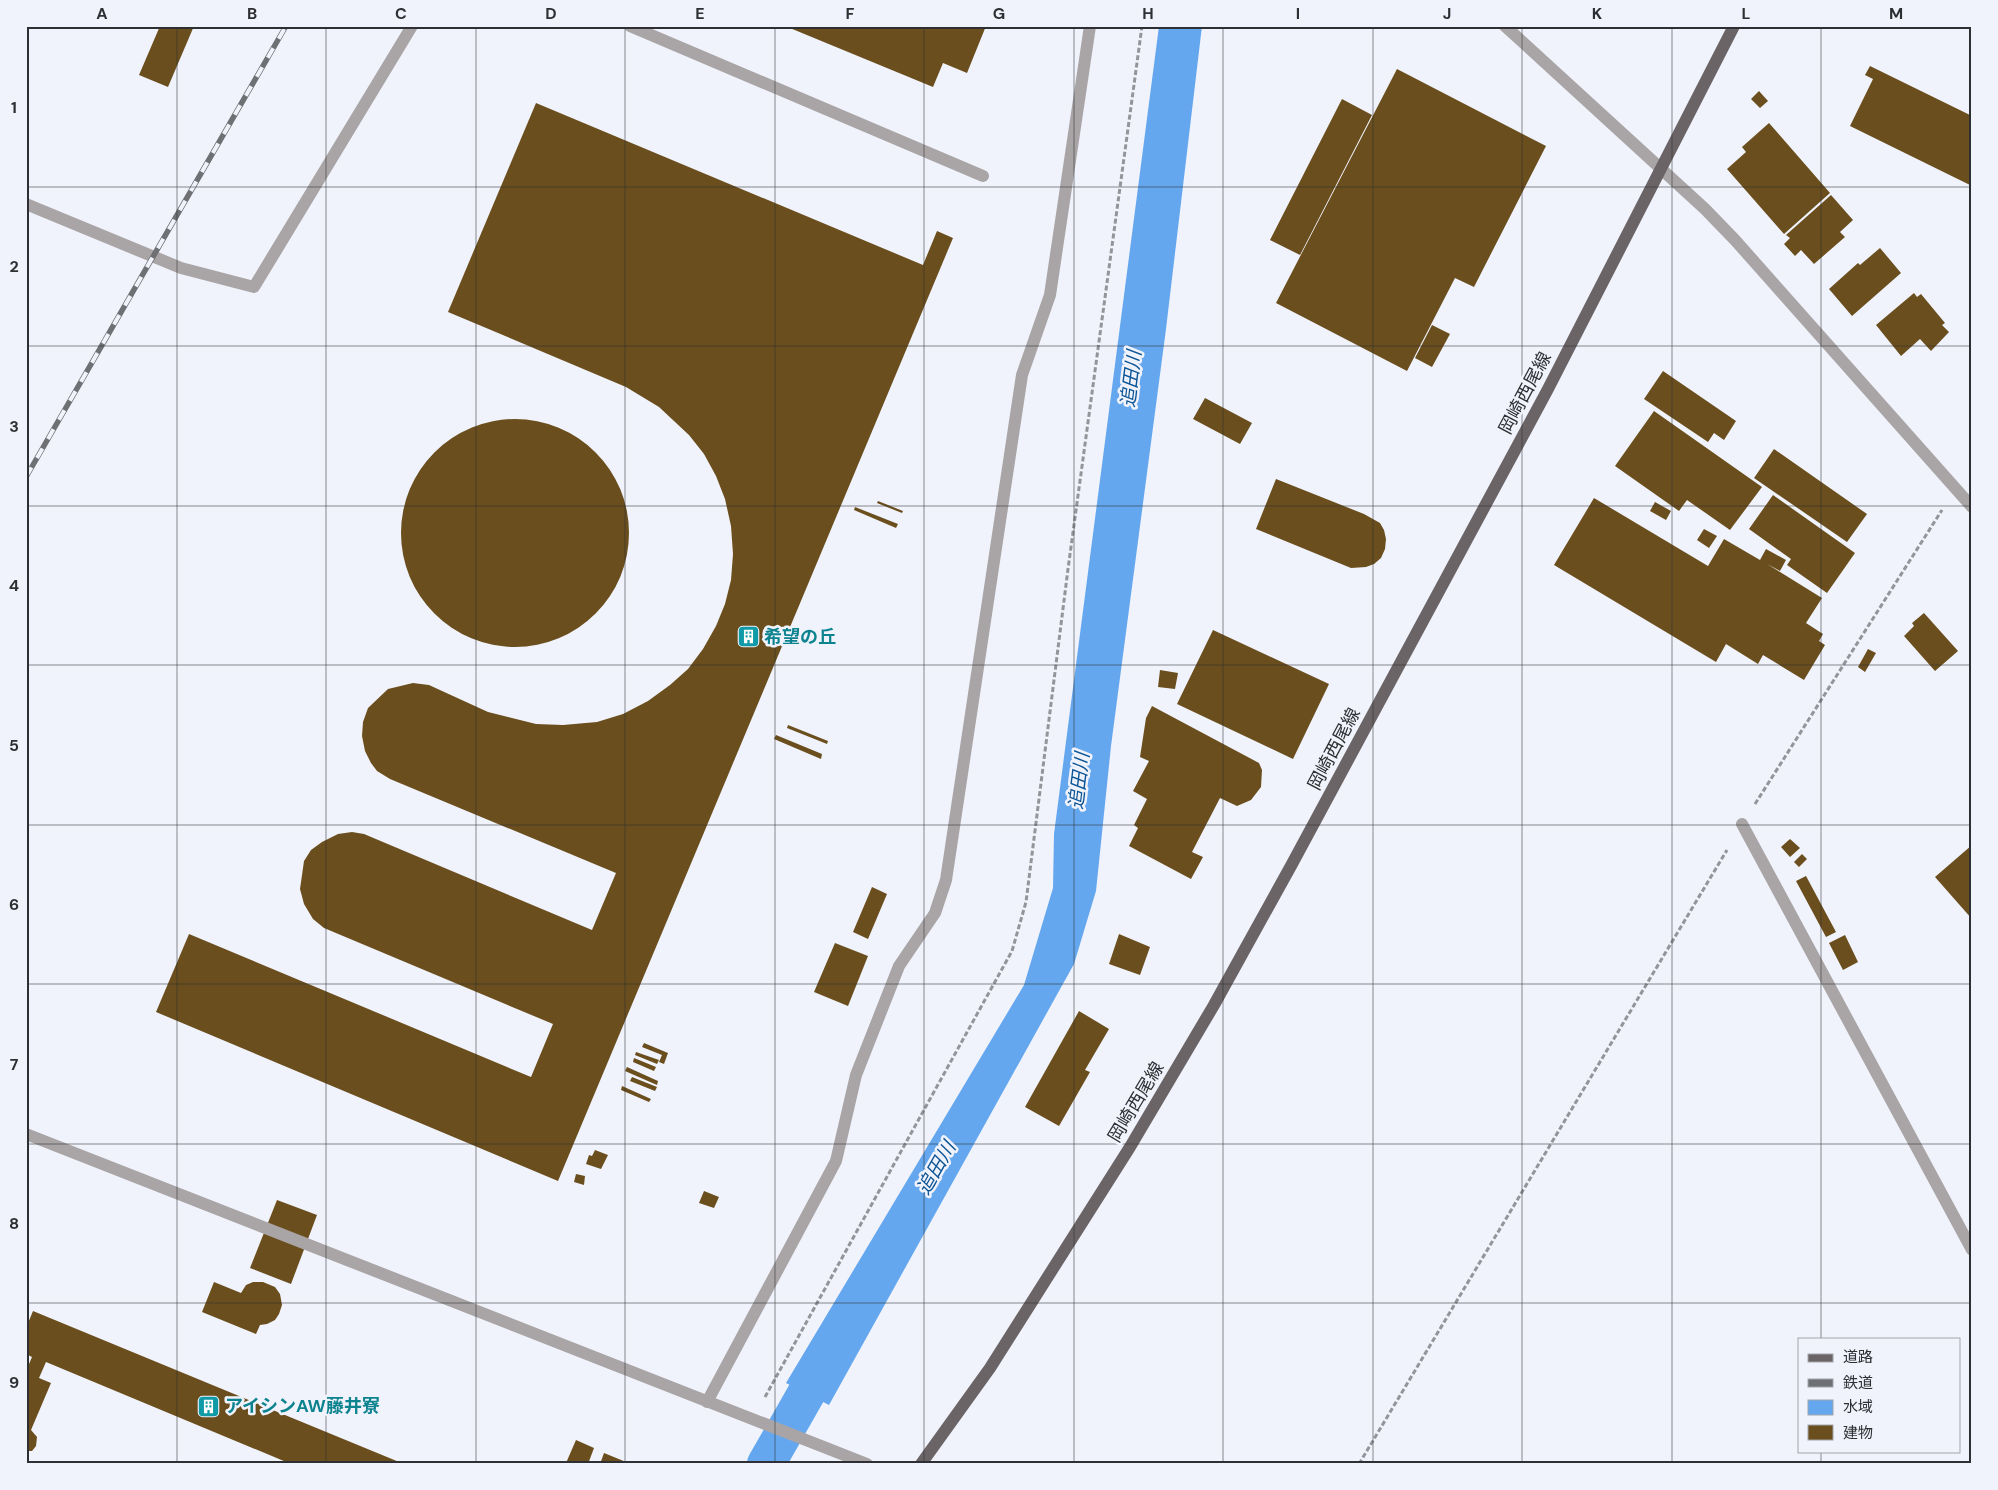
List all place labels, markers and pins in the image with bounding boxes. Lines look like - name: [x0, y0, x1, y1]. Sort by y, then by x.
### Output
- building icon: 希望の丘: [736, 625, 760, 649]
- place label: 希望の丘: [764, 625, 836, 649]
- building icon: アイシンAW藤井寮: [197, 1394, 221, 1418]
- place label: アイシンAW藤井寮: [225, 1394, 380, 1418]

